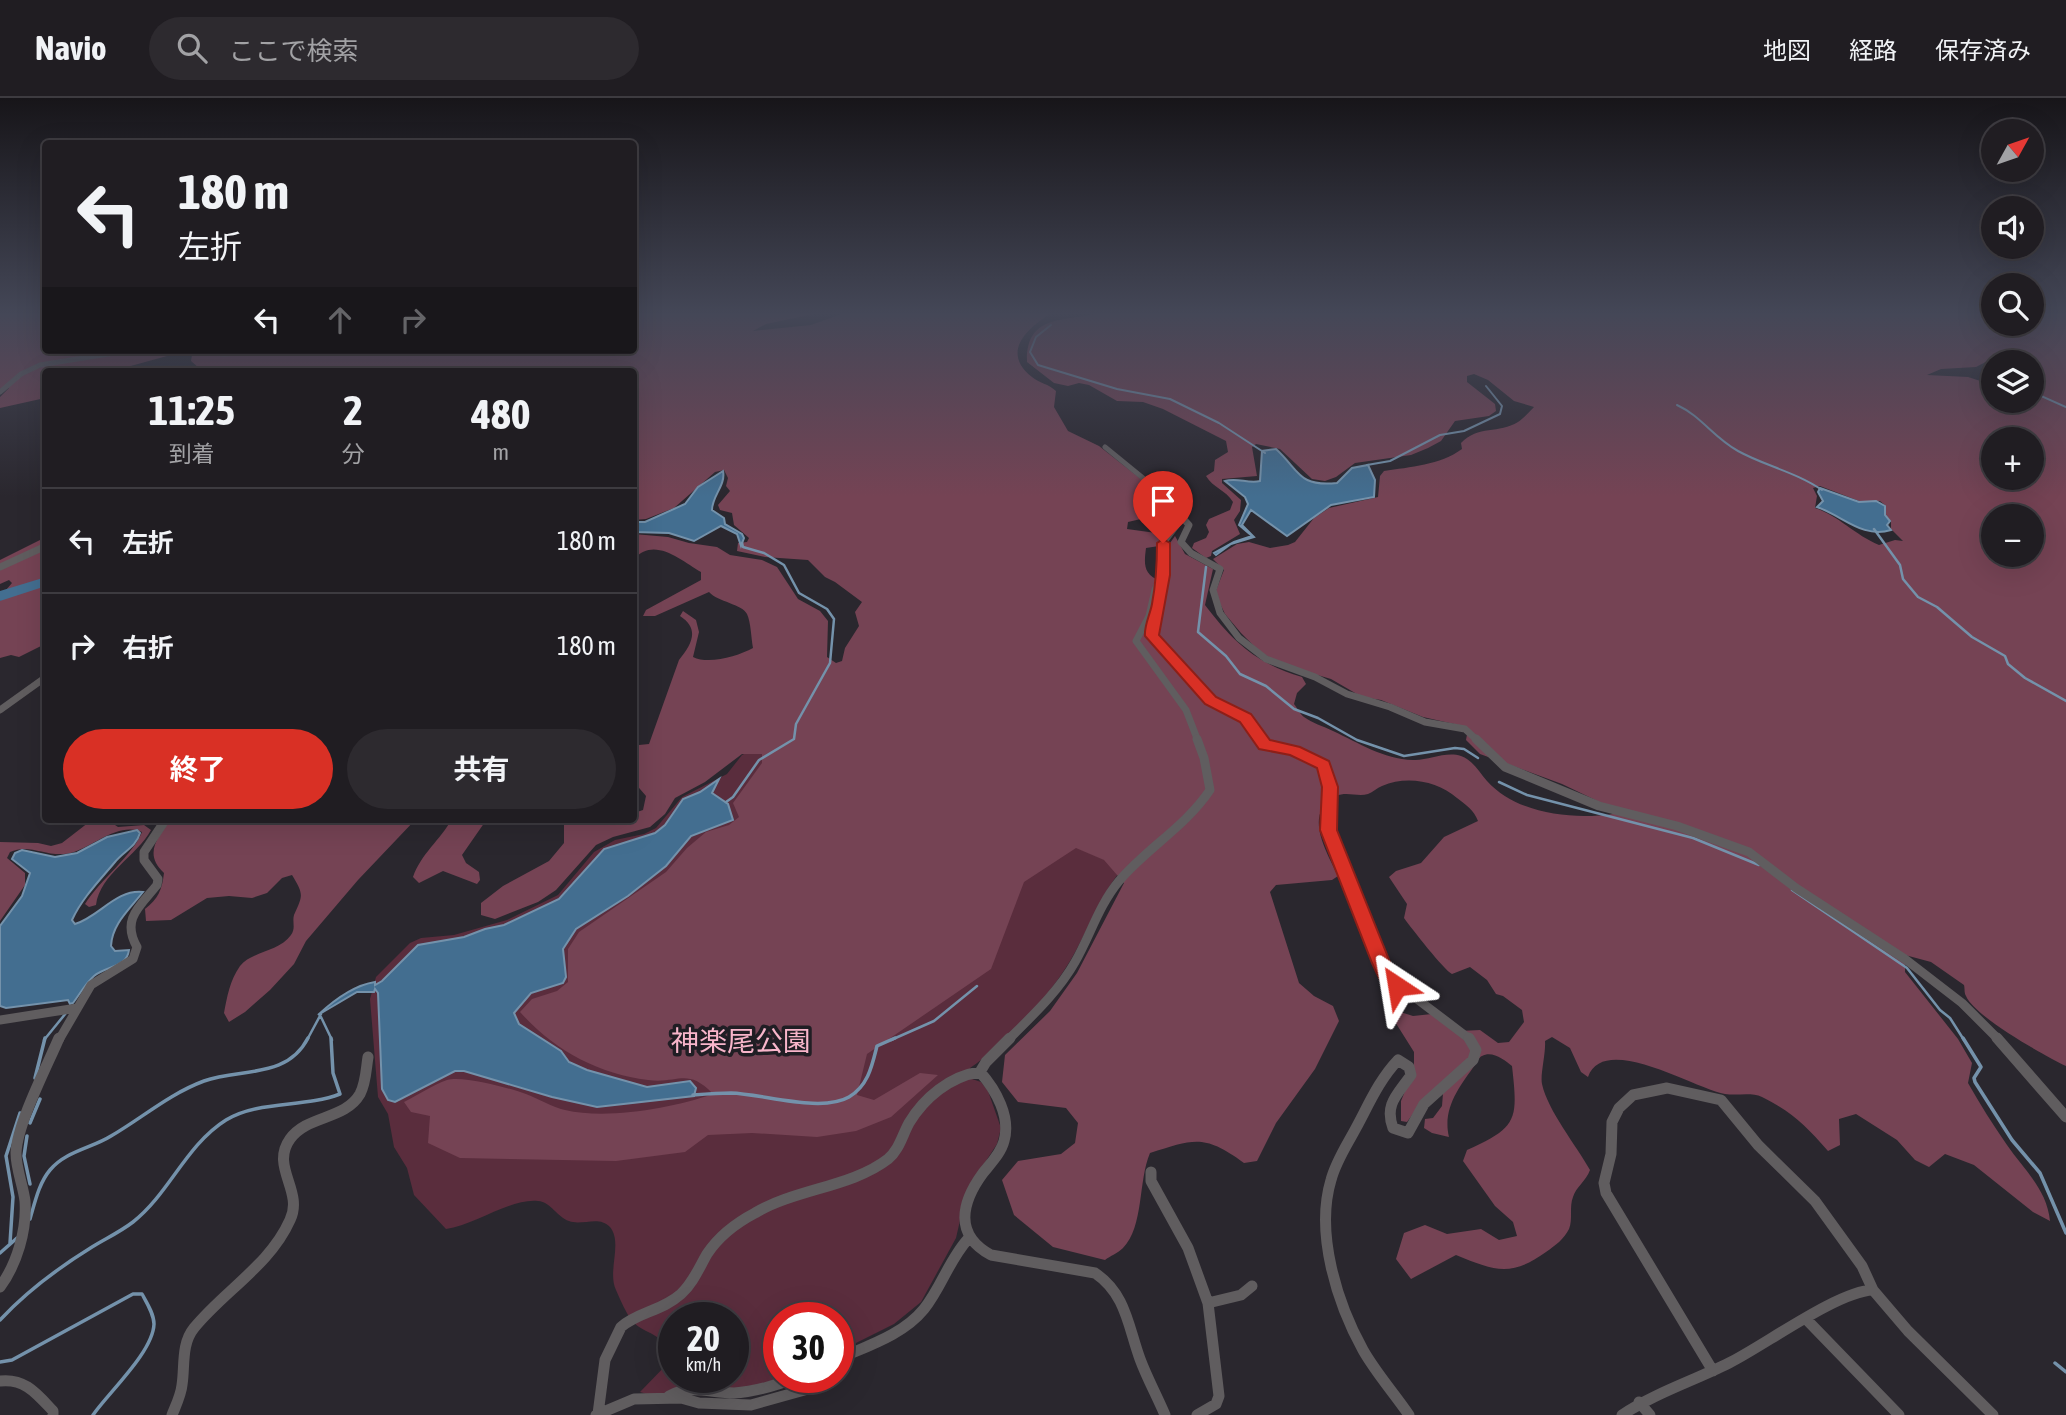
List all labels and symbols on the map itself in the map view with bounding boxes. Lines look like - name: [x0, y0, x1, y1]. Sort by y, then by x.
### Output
- north arrow: [1981, 119, 2044, 182]
- pin: [1133, 471, 1193, 543]
- position arrow: [1360, 949, 1434, 1023]
- park label: 神楽尾公園: [671, 1025, 811, 1057]
- speed limit sign: 30: [763, 1302, 854, 1393]

